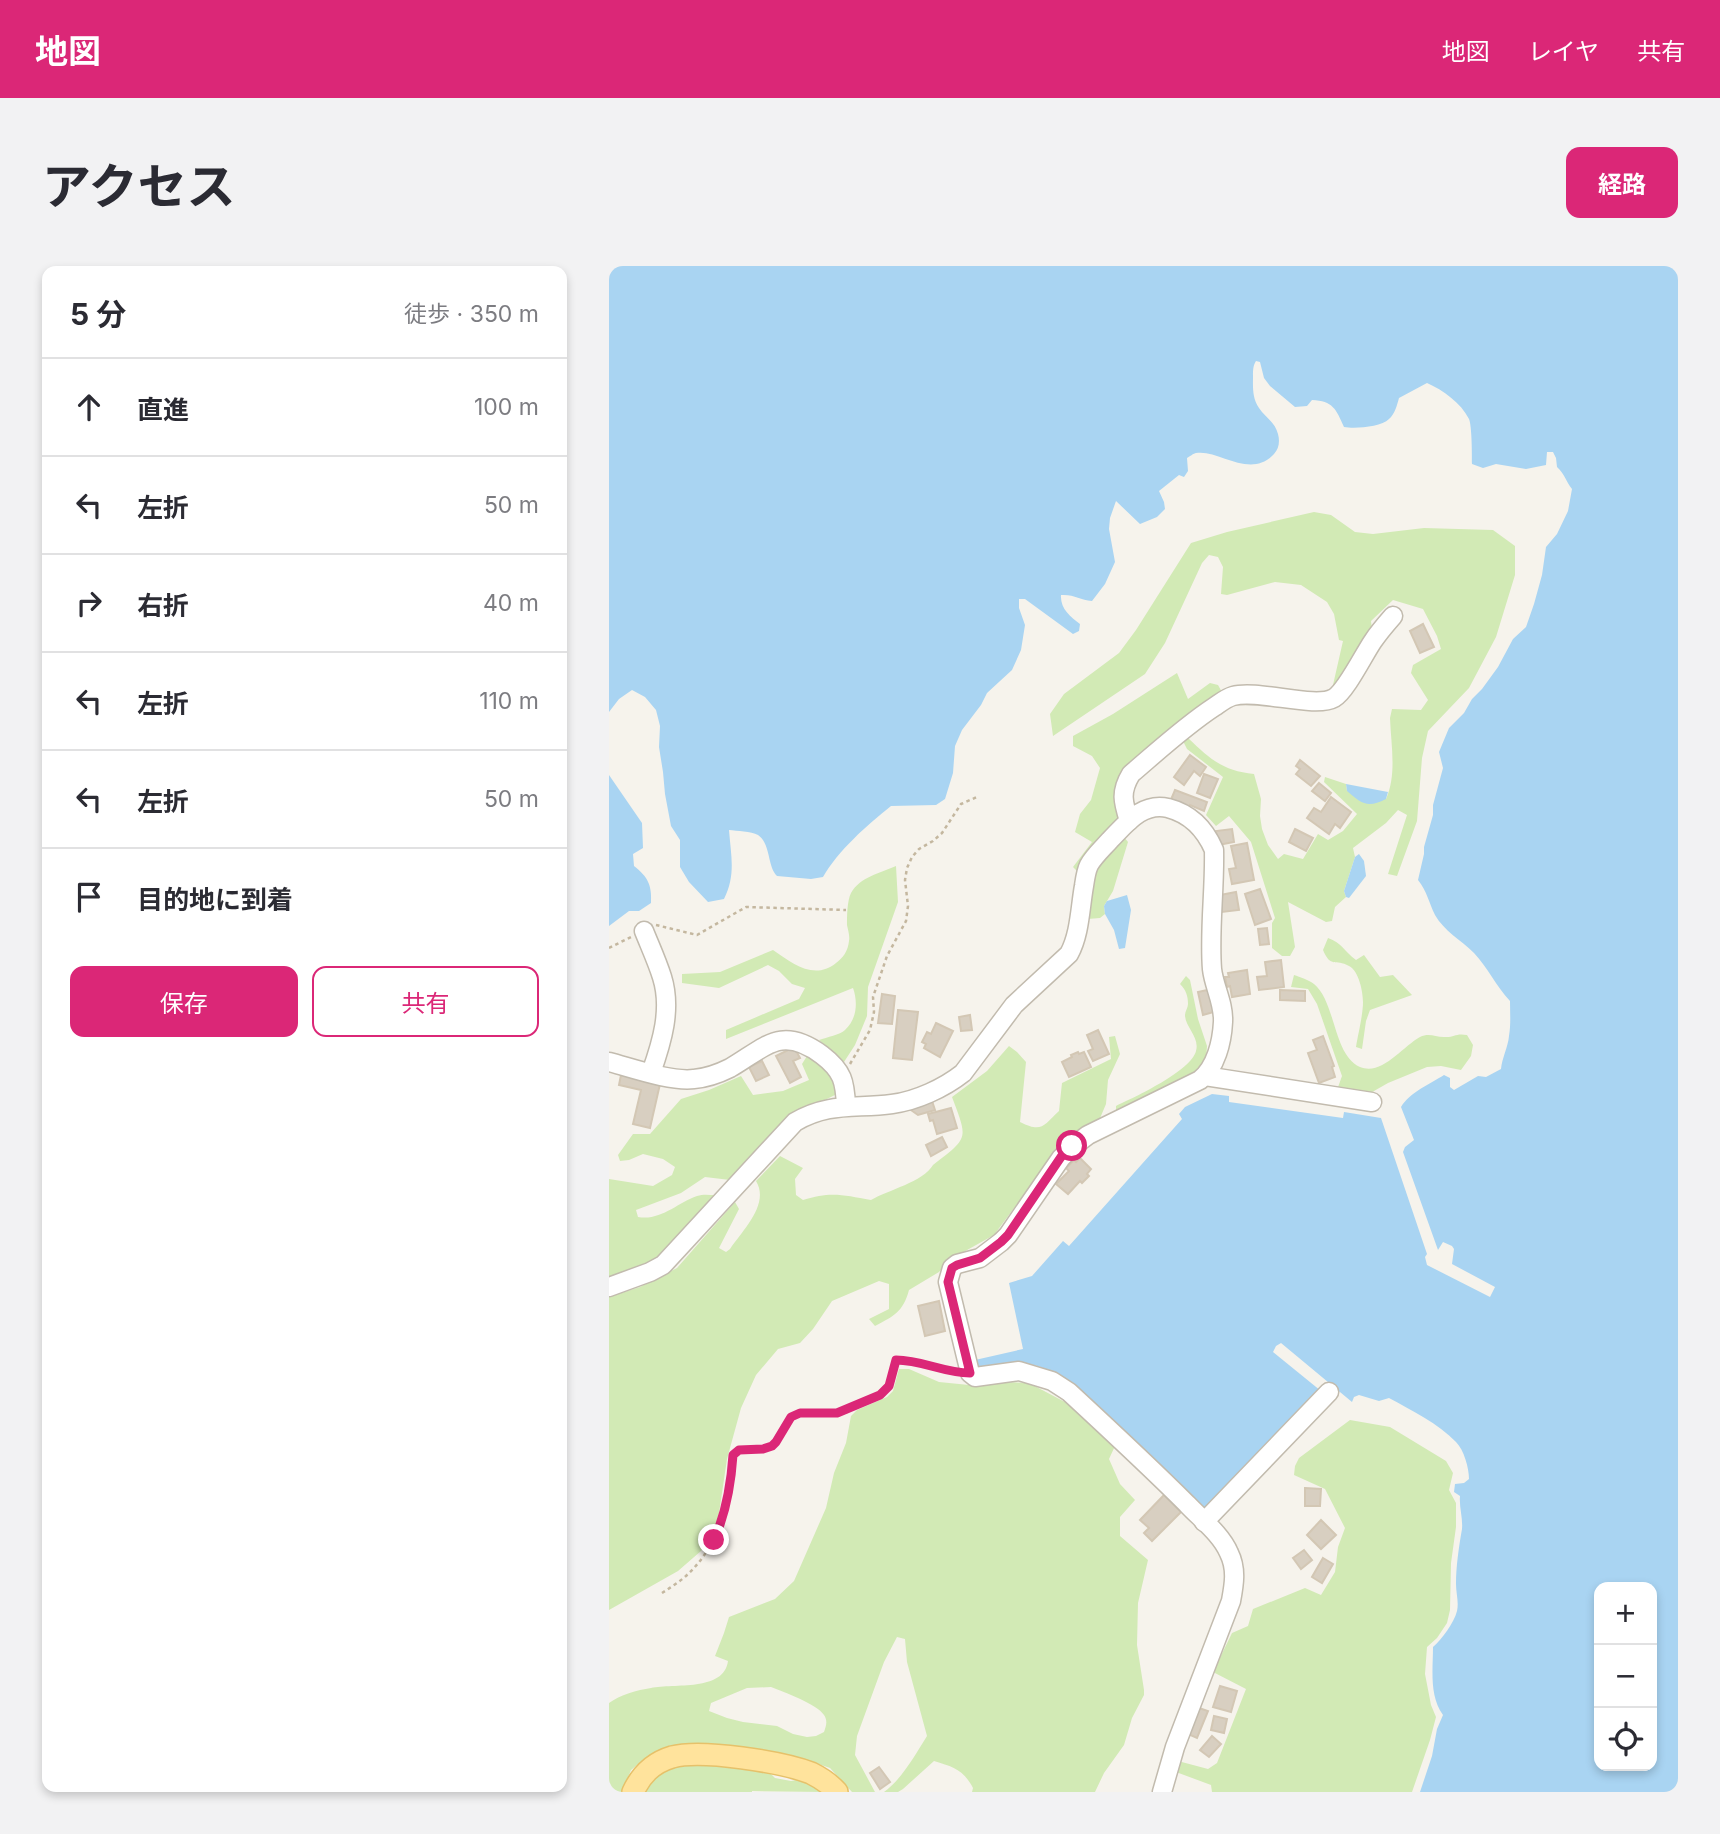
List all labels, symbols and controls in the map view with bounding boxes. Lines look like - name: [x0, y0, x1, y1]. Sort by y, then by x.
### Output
- text: 地図: [35, 31, 101, 71]
- text: 地図: [1442, 37, 1490, 66]
- text: レイヤ: [1528, 37, 1599, 66]
- text: 共有: [1637, 37, 1685, 66]
- button: 経路: [1566, 147, 1678, 218]
- text: アクセス: [42, 157, 236, 216]
- text: 5 分: [70, 296, 126, 332]
- text: 徒歩 · 350 m: [404, 300, 539, 328]
- icon: ahead: [70, 388, 108, 426]
- text: 100 m: [474, 393, 539, 421]
- text: 直進: [137, 394, 189, 425]
- icon: left: [70, 486, 108, 524]
- text: 50 m: [484, 491, 539, 519]
- text: 左折: [137, 492, 189, 523]
- icon: right: [70, 584, 108, 622]
- text: 40 m: [483, 589, 539, 617]
- text: 右折: [137, 590, 189, 621]
- icon: left: [70, 682, 108, 720]
- text: 110 m: [479, 687, 539, 715]
- text: 左折: [137, 688, 189, 719]
- icon: left: [70, 780, 108, 818]
- text: 50 m: [484, 785, 539, 813]
- text: 左折: [137, 786, 189, 817]
- icon: arrive: [70, 878, 108, 916]
- text: 目的地に到着: [137, 884, 293, 915]
- button: 保存: [70, 966, 298, 1037]
- button: 共有: [312, 966, 539, 1037]
- route start: [1056, 1130, 1087, 1161]
- route end: [698, 1524, 729, 1555]
- map controls: [1594, 1582, 1657, 1771]
- button: +: [1594, 1582, 1657, 1645]
- button: −: [1594, 1645, 1657, 1708]
- button: locate: [1594, 1708, 1657, 1771]

